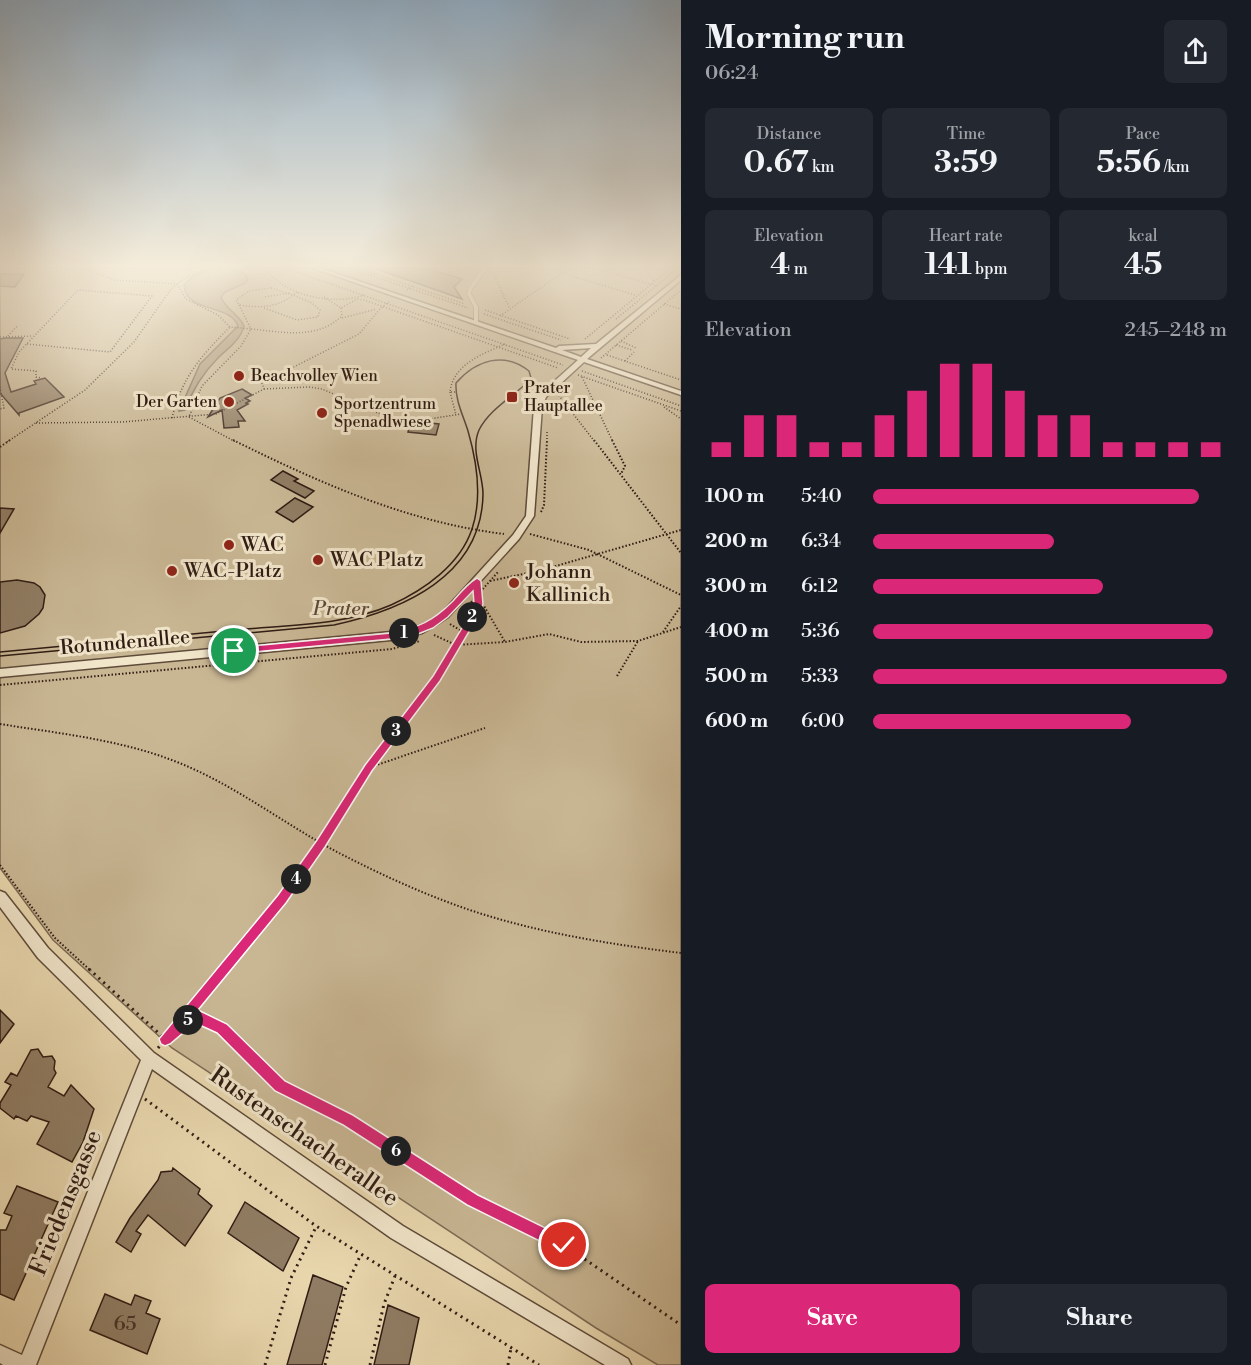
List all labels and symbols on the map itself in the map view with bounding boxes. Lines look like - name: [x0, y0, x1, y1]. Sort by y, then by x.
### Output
- place label: Beachvolley Wien: [250, 366, 378, 386]
- marker: Beachvolley Wien: [232, 369, 246, 383]
- place label: Prater Hauptallee: [524, 378, 603, 416]
- marker: Prater Hauptallee: [505, 390, 519, 404]
- place label: Der Garten: [136, 392, 217, 412]
- place label: Sportzentrum Spenadlwiese: [334, 394, 436, 432]
- marker: Der Garten: [222, 395, 236, 409]
- marker: Sportzentrum Spenadlwiese: [315, 406, 329, 420]
- place label: WAC: [240, 533, 284, 558]
- marker: WAC: [222, 538, 236, 552]
- place label: WAC Platz: [329, 548, 423, 573]
- marker: WAC Platz: [311, 553, 325, 567]
- place label: WAC-Platz: [183, 559, 282, 584]
- place label: Johann Kallinich: [525, 560, 610, 608]
- marker: WAC-Platz: [165, 564, 179, 578]
- marker: Johann Kallinich: [507, 576, 521, 590]
- park label: Prater: [312, 597, 370, 622]
- pin: 2: [457, 602, 487, 632]
- pin: 1: [389, 618, 419, 648]
- street label: Rotundenallee: [59, 625, 191, 661]
- pin: [208, 625, 259, 676]
- pin: 3: [381, 716, 411, 746]
- pin: 4: [281, 864, 311, 894]
- pin: 5: [173, 1005, 203, 1035]
- street label: Rustenschacherallee: [204, 1061, 404, 1213]
- street label: Friedensgasse: [23, 1126, 109, 1280]
- pin: 6: [381, 1136, 411, 1166]
- pin: [538, 1219, 589, 1270]
- house number: 65: [113, 1312, 137, 1337]

